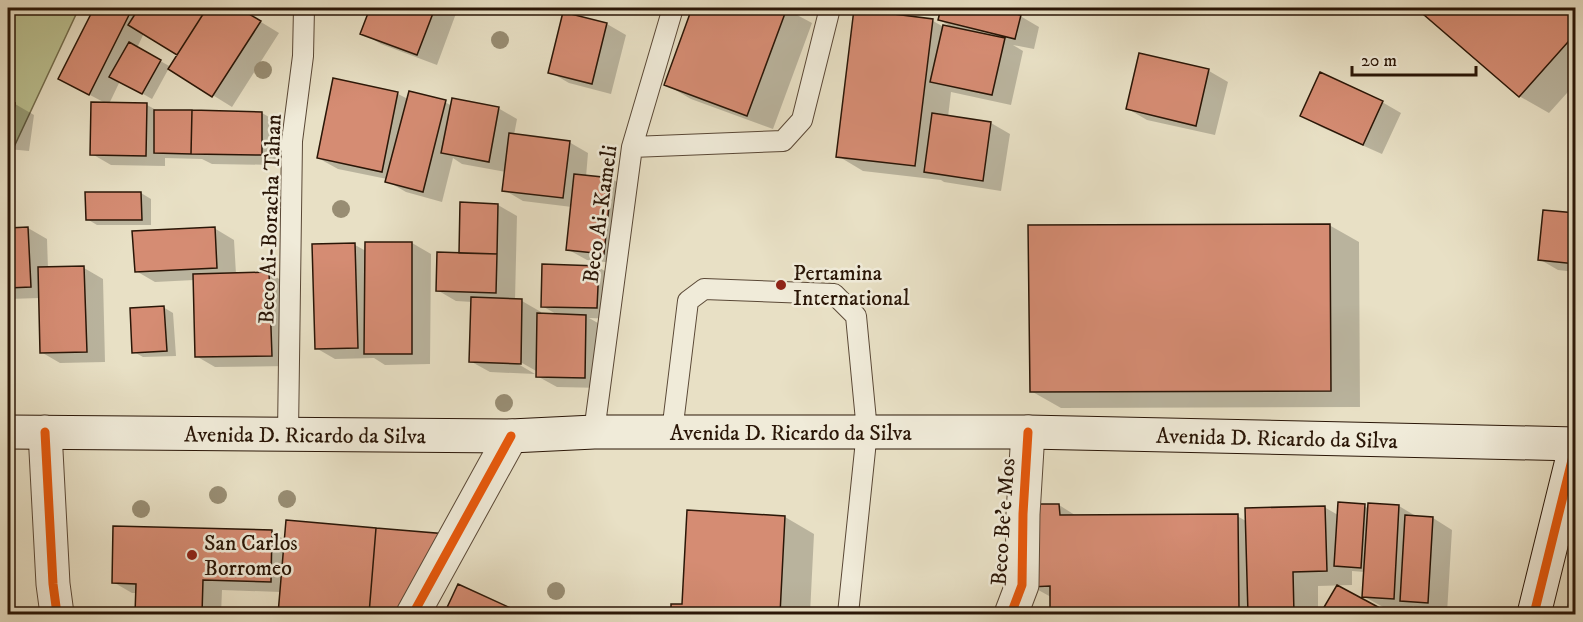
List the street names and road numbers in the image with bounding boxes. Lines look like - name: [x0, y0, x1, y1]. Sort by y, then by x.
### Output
- street label: Beco Ai-Boracha Tahan: [253, 113, 288, 325]
- street label: Beco Ai-Kameli: [577, 143, 624, 285]
- street label: Avenida D. Ricardo da Silva: [670, 420, 913, 447]
- street label: Avenida D. Ricardo da Silva: [184, 421, 427, 450]
- street label: Avenida D. Ricardo da Silva: [1155, 423, 1399, 455]
- street label: Beco Be'e Mos: [986, 457, 1021, 587]

